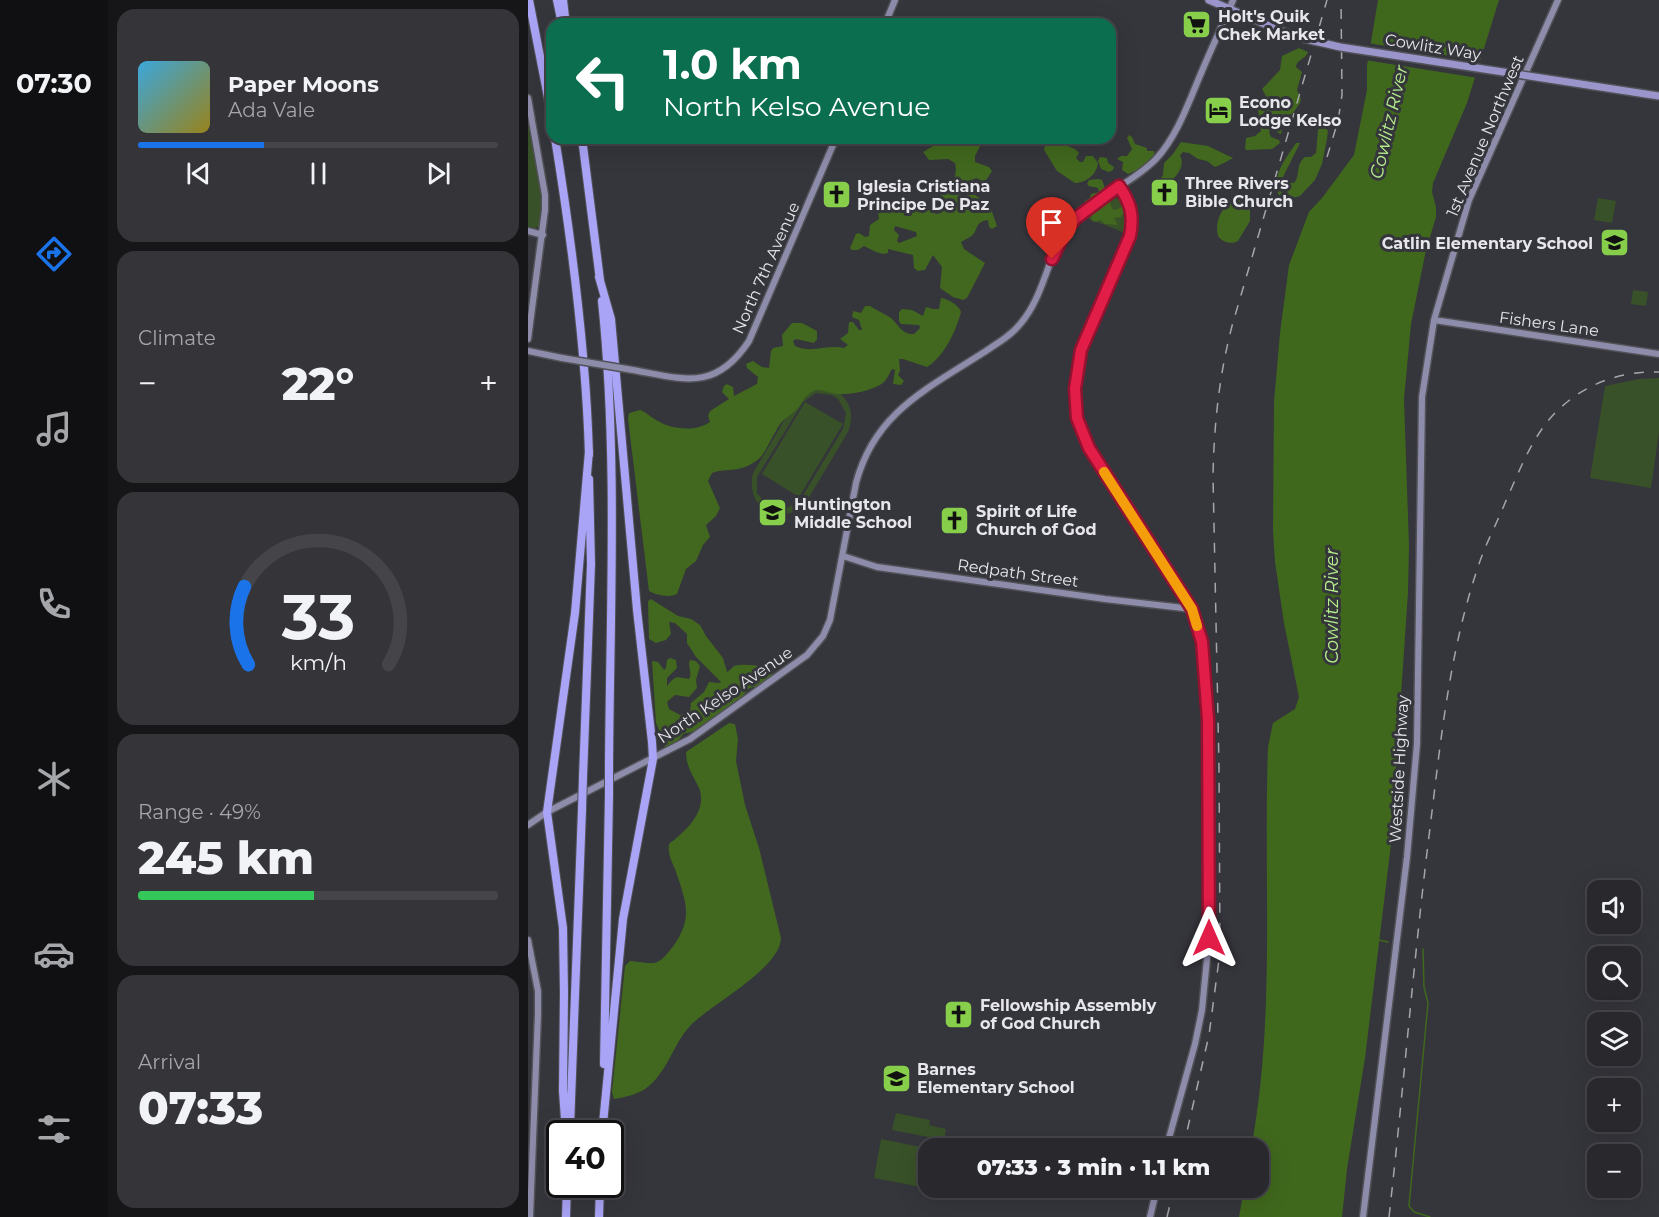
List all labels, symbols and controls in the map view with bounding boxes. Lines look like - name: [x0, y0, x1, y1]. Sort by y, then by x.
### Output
- place label: Holt's Quik Chek Market: [1218, 7, 1325, 44]
- supermarket icon: Holt's Quik Chek Market: [1181, 9, 1213, 41]
- street label: Cowlitz Way: [1384, 30, 1483, 64]
- text: 1.0 km: [663, 38, 802, 90]
- icon: left: [564, 42, 642, 120]
- street label: 1st Avenue Northwest: [1442, 52, 1528, 220]
- water label: Cowlitz River: [1365, 62, 1413, 181]
- text: 07:30: [16, 67, 92, 100]
- text: Paper Moons: [228, 71, 379, 98]
- text: North Kelso Avenue: [663, 90, 931, 123]
- place label: Econo Lodge Kelso: [1239, 93, 1341, 130]
- hotel icon: Econo Lodge Kelso: [1202, 95, 1234, 127]
- text: Ada Vale: [228, 98, 315, 122]
- icon: previous: [182, 157, 215, 190]
- icon: pause: [302, 157, 335, 190]
- icon: next: [422, 157, 455, 190]
- place label: Three Rivers Bible Church: [1185, 174, 1293, 211]
- church icon: Three Rivers Bible Church: [1148, 176, 1180, 208]
- place label: Iglesia Cristiana Principe De Paz: [857, 177, 990, 214]
- church icon: Iglesia Cristiana Principe De Paz: [820, 179, 852, 211]
- pin: [1026, 197, 1077, 259]
- street label: North 7th Avenue: [728, 199, 804, 337]
- icon: arrive: [1035, 206, 1068, 239]
- school or university icon: Catlin Elementary School: [1598, 227, 1630, 259]
- icon: directions: [33, 233, 75, 275]
- place label: Catlin Elementary School: [1382, 234, 1593, 253]
- street label: Fishers Lane: [1498, 308, 1600, 340]
- text: Climate: [138, 326, 216, 350]
- text: 22°: [282, 356, 354, 411]
- text: −: [138, 363, 157, 403]
- text: +: [479, 363, 498, 403]
- icon: music: [33, 408, 75, 450]
- place label: Huntington Middle School: [794, 495, 912, 532]
- school or university icon: Huntington Middle School: [757, 497, 789, 529]
- place label: Spirit of Life Church of God: [976, 502, 1096, 539]
- church icon: Spirit of Life Church of God: [939, 504, 971, 536]
- water label: Cowlitz River: [1321, 547, 1343, 664]
- street label: Redpath Street: [956, 555, 1080, 591]
- text: 33: [280, 580, 355, 656]
- icon: phone: [33, 583, 75, 625]
- street label: North Kelso Avenue: [654, 643, 796, 747]
- text: km/h: [289, 650, 347, 676]
- street label: Westside Highway: [1386, 694, 1412, 843]
- icon: climate: [33, 758, 75, 800]
- text: Range · 49%: [138, 800, 261, 824]
- text: 245 km: [138, 830, 314, 885]
- map controls: [1587, 880, 1641, 1198]
- button: sound: [1587, 880, 1641, 934]
- position arrow: [1177, 906, 1241, 970]
- icon: car: [33, 933, 75, 975]
- button: search: [1587, 946, 1641, 1000]
- place label: Fellowship Assembly of God Church: [980, 996, 1157, 1033]
- church icon: Fellowship Assembly of God Church: [943, 998, 975, 1030]
- button: layers: [1587, 1012, 1641, 1066]
- text: Arrival: [138, 1050, 201, 1074]
- place label: Barnes Elementary School: [917, 1060, 1075, 1097]
- school or university icon: Barnes Elementary School: [880, 1062, 912, 1094]
- button: +: [1587, 1078, 1641, 1132]
- text: 07:33: [138, 1080, 263, 1135]
- icon: filters: [33, 1108, 75, 1150]
- speed limit sign: 40: [546, 1120, 624, 1198]
- button: −: [1587, 1144, 1641, 1198]
- text: 07:33 · 3 min · 1.1 km: [977, 1154, 1210, 1181]

